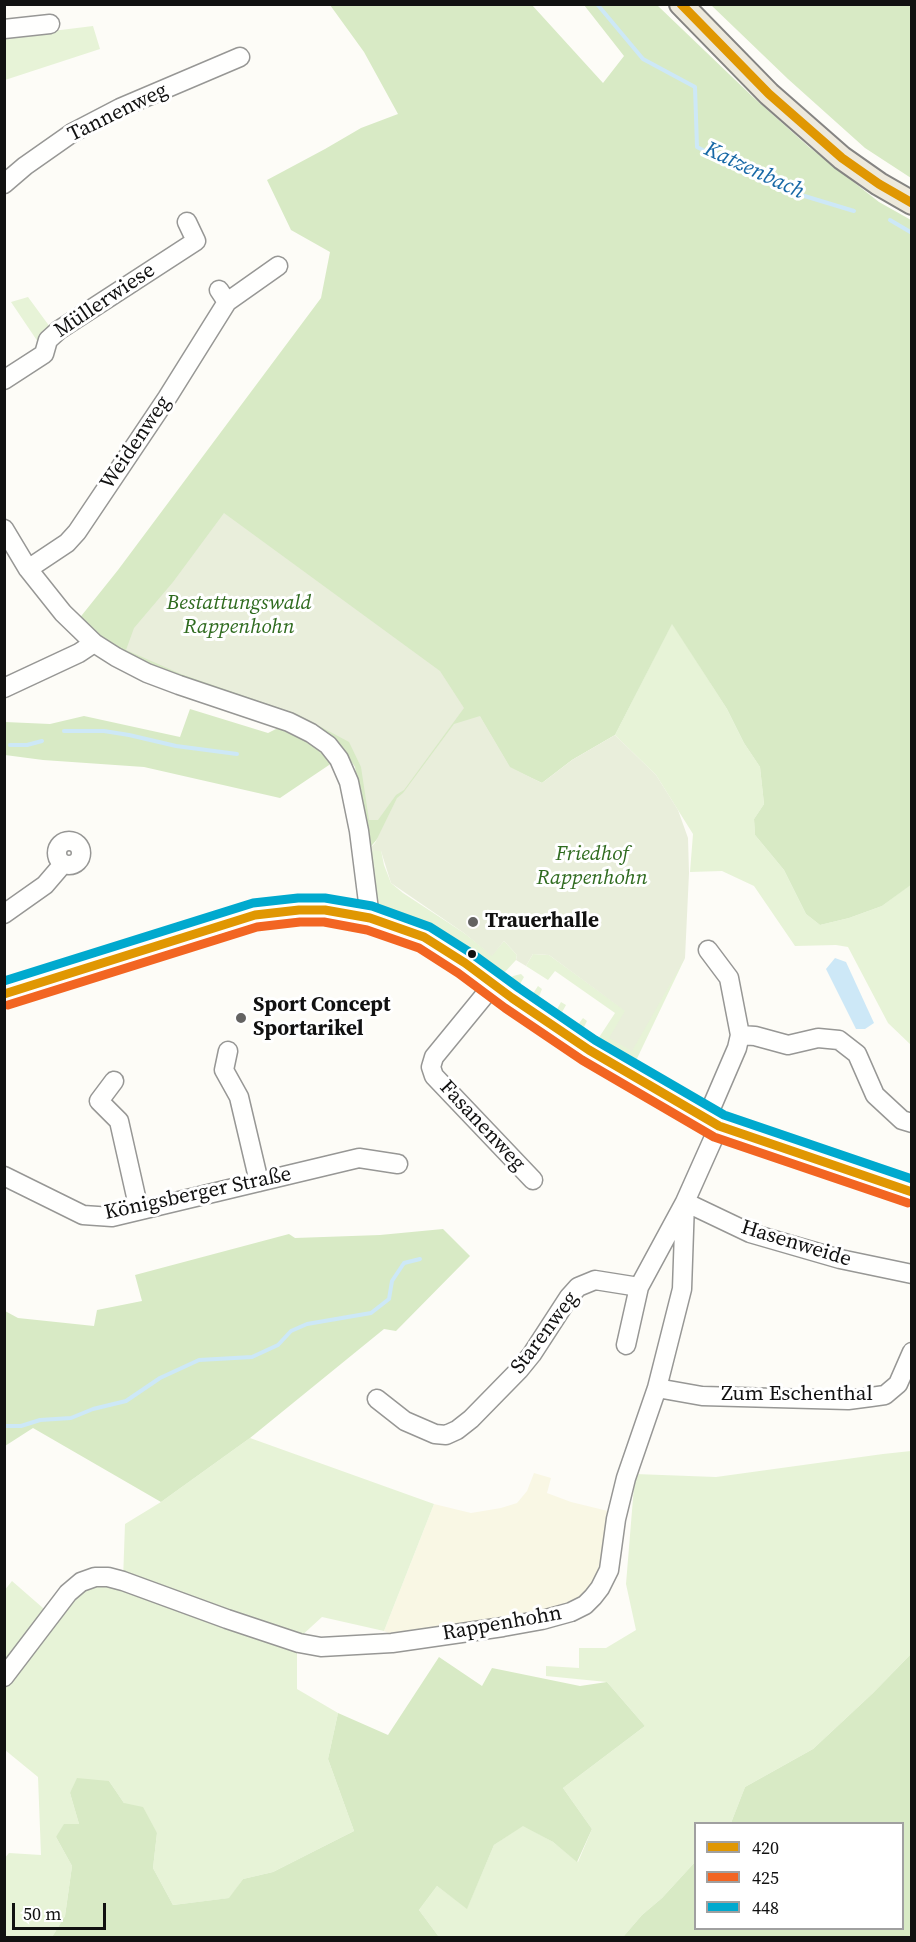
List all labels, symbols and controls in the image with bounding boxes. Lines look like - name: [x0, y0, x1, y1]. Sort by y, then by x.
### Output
- street label: Tannenweg: [64, 78, 172, 148]
- water label: Katzenbach: [700, 136, 808, 206]
- street label: Müllerwiese: [50, 258, 160, 344]
- street label: Weidenweg: [95, 391, 177, 495]
- park label: Bestattungswald Rappenhohn: [167, 591, 311, 641]
- park label: Friedhof Rappenhohn: [536, 842, 648, 892]
- place label: Trauerhalle: [485, 909, 599, 935]
- marker: Trauerhalle: [466, 915, 480, 929]
- unlabelled marker: [466, 948, 478, 960]
- place label: Sport Concept Sportarikel: [253, 993, 390, 1043]
- marker: Sport Concept Sportarikel: [234, 1011, 248, 1025]
- street label: Fasanenweg: [434, 1076, 530, 1176]
- street label: Königsberger Straße: [102, 1162, 294, 1226]
- street label: Hasenweide: [738, 1215, 854, 1273]
- street label: Starenweg: [506, 1287, 584, 1379]
- street label: Zum Eschenthal: [721, 1382, 873, 1408]
- street label: Rappenhohn: [440, 1601, 564, 1647]
- legend: [694, 1822, 904, 1930]
- text: 420: [752, 1835, 779, 1860]
- text: 425: [752, 1865, 779, 1890]
- scale bar: [15, 1891, 110, 1929]
- text: 448: [752, 1895, 779, 1920]
- text: 50 m: [23, 1901, 61, 1926]

